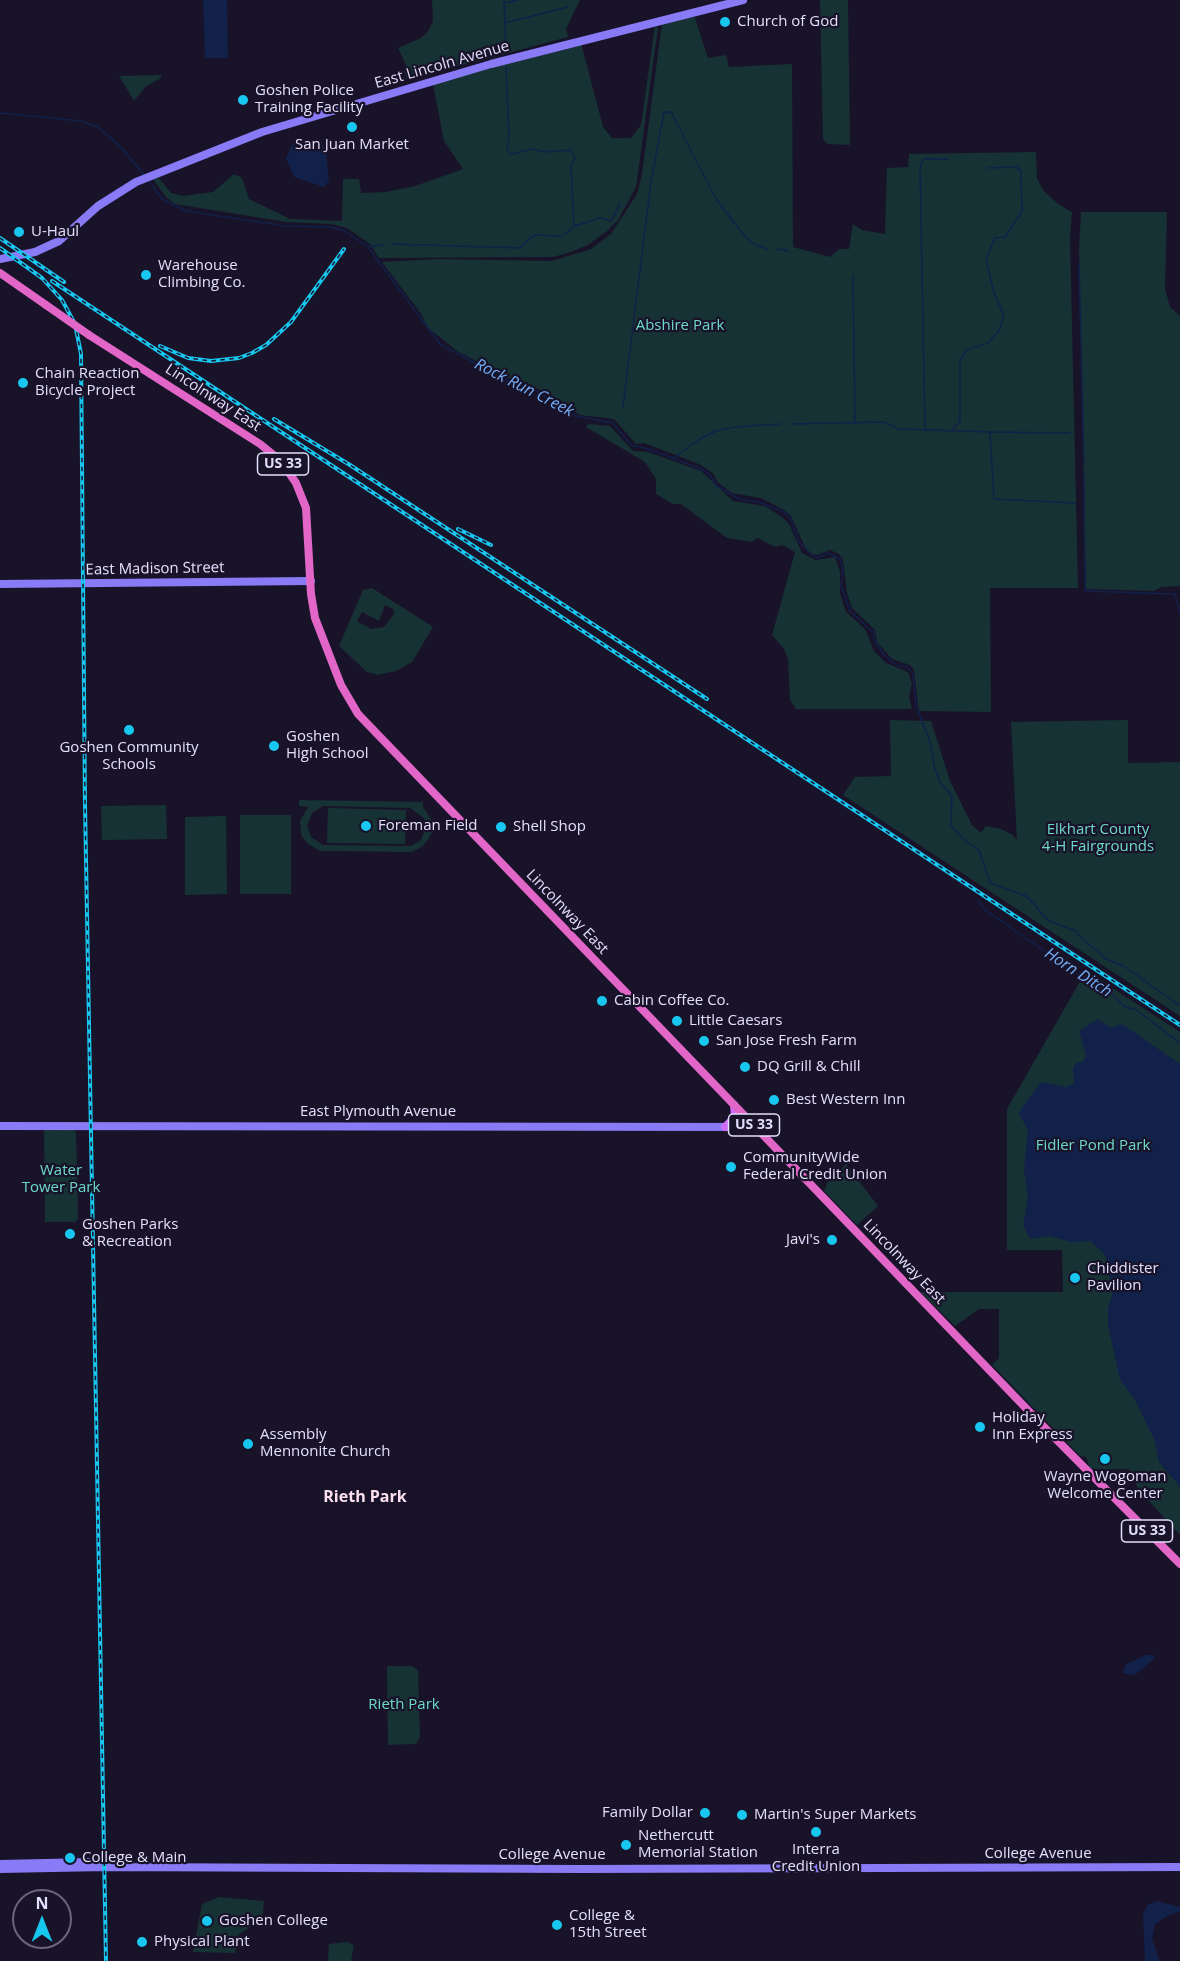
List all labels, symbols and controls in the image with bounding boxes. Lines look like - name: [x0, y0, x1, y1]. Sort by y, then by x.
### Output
- place label: Church of God: [737, 13, 838, 31]
- marker: Church of God: [718, 15, 732, 29]
- street label: East Lincoln Avenue: [373, 37, 511, 93]
- place label: Goshen Police Training Facility: [255, 82, 363, 117]
- marker: Goshen Police Training Facility: [236, 93, 250, 107]
- marker: San Juan Market: [345, 120, 359, 134]
- place label: San Juan Market: [295, 136, 409, 154]
- place label: U-Haul: [31, 223, 79, 241]
- marker: U-Haul: [12, 225, 26, 239]
- place label: Warehouse Climbing Co.: [158, 257, 246, 292]
- marker: Warehouse Climbing Co.: [139, 268, 153, 282]
- park label: Abshire Park: [636, 317, 724, 335]
- water label: Rock Run Creek: [471, 355, 577, 421]
- street label: Lincolnway East: [162, 360, 264, 436]
- place label: Chain Reaction Bicycle Project: [35, 365, 139, 400]
- marker: Chain Reaction Bicycle Project: [16, 376, 30, 390]
- road number: US 33: [258, 453, 308, 475]
- street label: East Madison Street: [85, 559, 225, 579]
- marker: Goshen Community Schools: [122, 723, 136, 737]
- place label: Goshen High School: [286, 728, 369, 763]
- place label: Goshen Community Schools: [59, 739, 199, 774]
- marker: Goshen High School: [267, 739, 281, 753]
- place label: Foreman Field: [378, 817, 478, 835]
- place label: Shell Shop: [513, 818, 586, 836]
- marker: Foreman Field: [359, 819, 373, 833]
- marker: Shell Shop: [494, 820, 508, 834]
- park label: Elkhart County 4-H Fairgrounds: [1042, 821, 1154, 856]
- street label: Lincolnway East: [522, 866, 612, 958]
- water label: Horn Ditch: [1041, 944, 1115, 1002]
- place label: Cabin Coffee Co.: [614, 992, 730, 1010]
- marker: Cabin Coffee Co.: [595, 994, 609, 1008]
- place label: Little Caesars: [689, 1012, 782, 1030]
- marker: Little Caesars: [670, 1014, 684, 1028]
- place label: San Jose Fresh Farm: [716, 1032, 857, 1050]
- marker: San Jose Fresh Farm: [697, 1034, 711, 1048]
- place label: DQ Grill & Chill: [757, 1058, 861, 1076]
- marker: DQ Grill & Chill: [738, 1060, 752, 1074]
- place label: Best Western Inn: [786, 1091, 906, 1109]
- marker: Best Western Inn: [767, 1093, 781, 1107]
- street label: East Plymouth Avenue: [300, 1103, 456, 1121]
- road number: US 33: [728, 1114, 780, 1136]
- park label: Fidler Pond Park: [1036, 1137, 1150, 1155]
- place label: CommunityWide Federal Credit Union: [743, 1149, 887, 1184]
- marker: CommunityWide Federal Credit Union: [724, 1160, 738, 1174]
- park label: Water Tower Park: [22, 1162, 100, 1197]
- place label: Goshen Parks & Recreation: [82, 1216, 178, 1251]
- street label: Lincolnway East: [859, 1216, 949, 1308]
- marker: Goshen Parks & Recreation: [63, 1227, 77, 1241]
- place label: Javi's: [786, 1231, 820, 1249]
- marker: Javi's: [825, 1233, 839, 1247]
- place label: Chiddister Pavilion: [1087, 1260, 1159, 1295]
- marker: Chiddister Pavilion: [1068, 1271, 1082, 1285]
- place label: Holiday Inn Express: [992, 1409, 1073, 1444]
- marker: Holiday Inn Express: [973, 1420, 987, 1434]
- place label: Assembly Mennonite Church: [260, 1426, 390, 1461]
- marker: Assembly Mennonite Church: [241, 1437, 255, 1451]
- marker: Wayne Wogoman Welcome Center: [1098, 1452, 1112, 1466]
- place label: Wayne Wogoman Welcome Center: [1044, 1468, 1166, 1503]
- district label: Rieth Park: [323, 1487, 407, 1507]
- road number: US 33: [1122, 1520, 1172, 1542]
- park label: Rieth Park: [368, 1696, 440, 1714]
- place label: Family Dollar: [602, 1804, 693, 1822]
- marker: Family Dollar: [698, 1806, 712, 1820]
- place label: Martin's Super Markets: [754, 1806, 916, 1824]
- marker: Martin's Super Markets: [735, 1808, 749, 1822]
- marker: Interra Credit Union: [809, 1825, 823, 1839]
- place label: Nethercutt Memorial Station: [638, 1827, 758, 1862]
- marker: Nethercutt Memorial Station: [619, 1838, 633, 1852]
- place label: Interra Credit Union: [772, 1841, 860, 1876]
- street label: College Avenue: [984, 1845, 1092, 1863]
- street label: College Avenue: [498, 1846, 606, 1864]
- place label: College & Main: [82, 1849, 187, 1867]
- marker: College & Main: [63, 1851, 77, 1865]
- north arrow: [12, 1889, 72, 1949]
- text: N: [35, 1892, 49, 1914]
- place label: College & 15th Street: [569, 1907, 646, 1942]
- place label: Goshen College: [219, 1912, 328, 1930]
- marker: Goshen College: [200, 1914, 214, 1928]
- marker: College & 15th Street: [550, 1918, 564, 1932]
- place label: Physical Plant: [154, 1933, 250, 1951]
- marker: Physical Plant: [135, 1935, 149, 1949]

